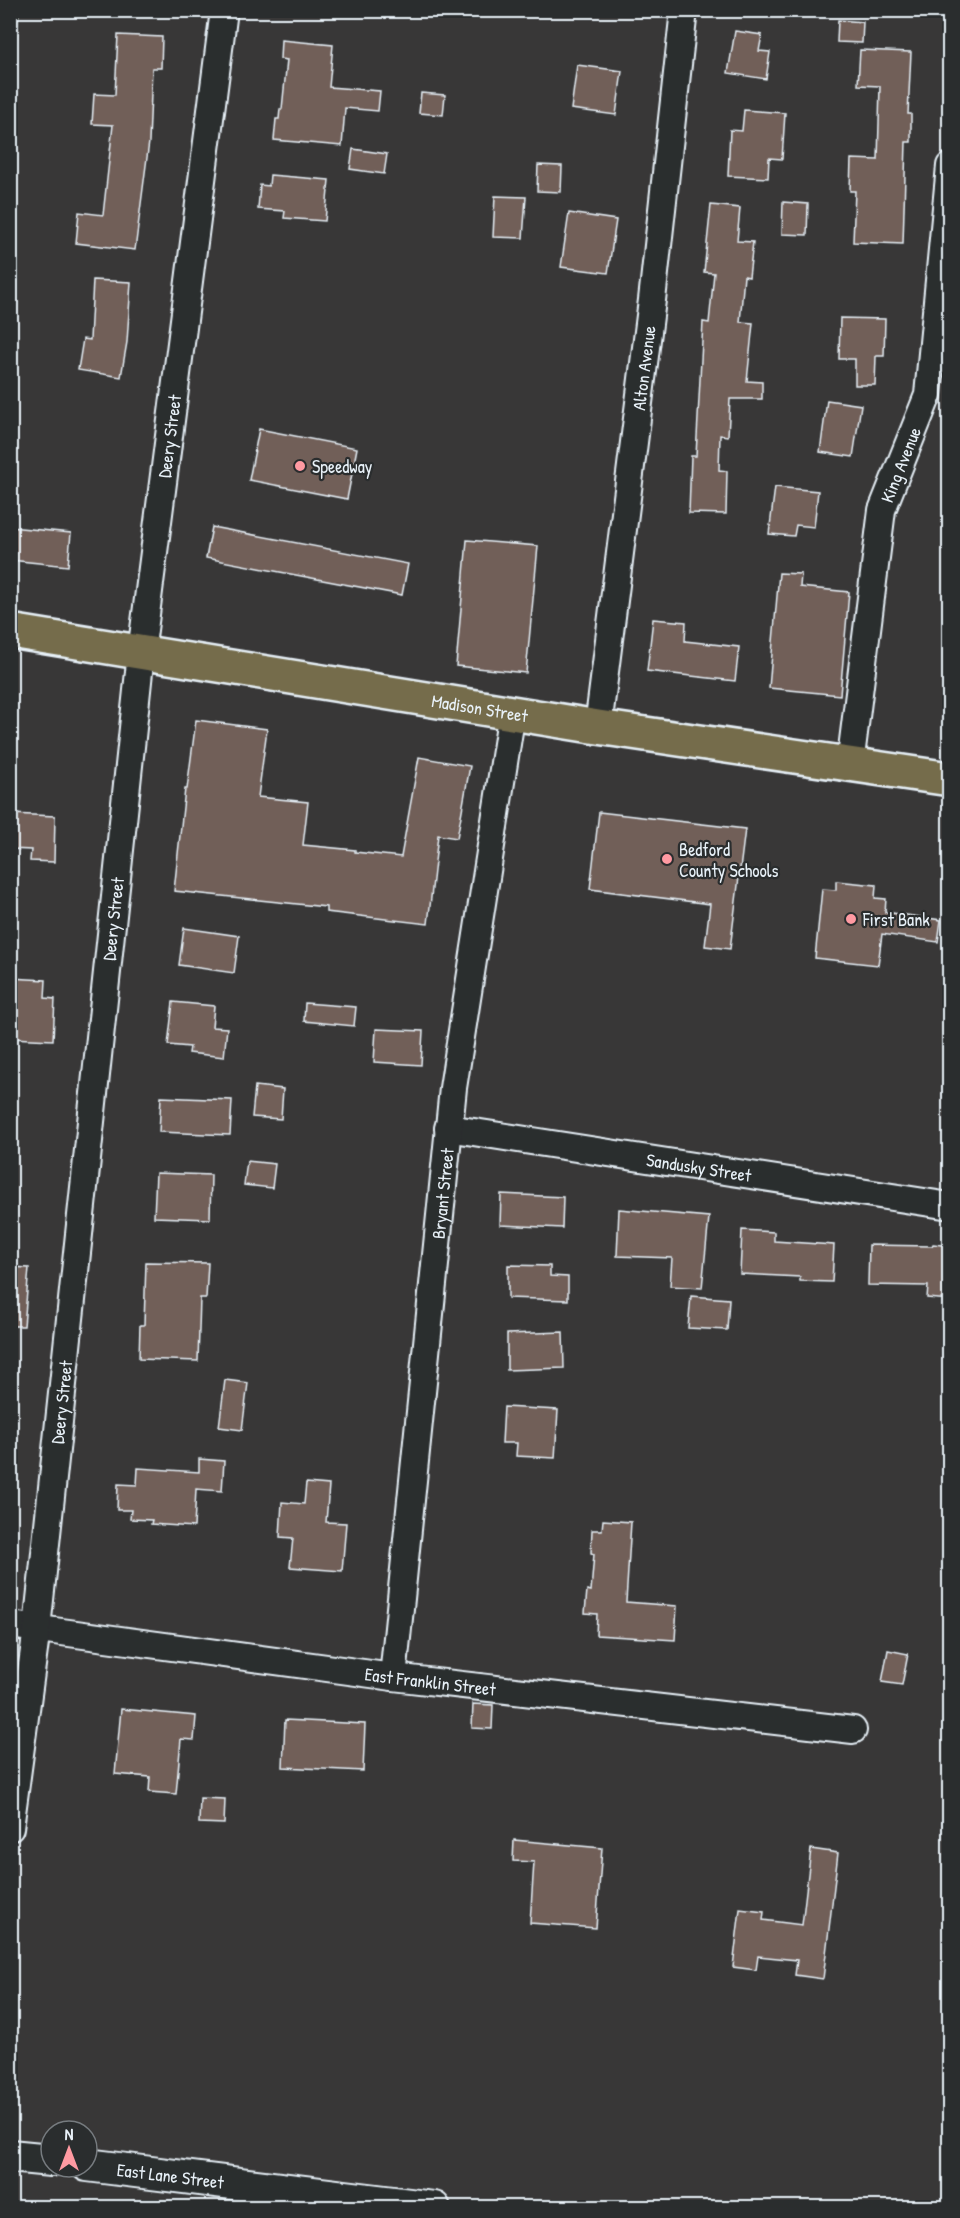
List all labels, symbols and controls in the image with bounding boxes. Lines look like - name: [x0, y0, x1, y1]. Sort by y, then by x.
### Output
- street label: Alton Avenue: [626, 324, 661, 412]
- street label: Deery Street: [151, 392, 187, 479]
- street label: King Avenue: [874, 423, 927, 506]
- place label: Speedway: [312, 454, 373, 479]
- marker: Speedway: [293, 459, 307, 473]
- street label: Madison Street: [430, 688, 531, 728]
- place label: Bedford County Schools: [679, 837, 779, 883]
- marker: Bedford County Schools: [660, 852, 674, 866]
- street label: Deery Street: [96, 875, 130, 962]
- place label: First Bank: [862, 907, 930, 932]
- marker: First Bank: [844, 912, 858, 926]
- street label: Bryant Street: [425, 1146, 459, 1240]
- street label: Sandusky Street: [645, 1147, 754, 1188]
- street label: Deery Street: [44, 1358, 78, 1445]
- street label: East Franklin Street: [363, 1661, 498, 1701]
- north arrow: [39, 2119, 99, 2179]
- text: N: [65, 2123, 74, 2145]
- street label: East Lane Street: [115, 2156, 226, 2194]

